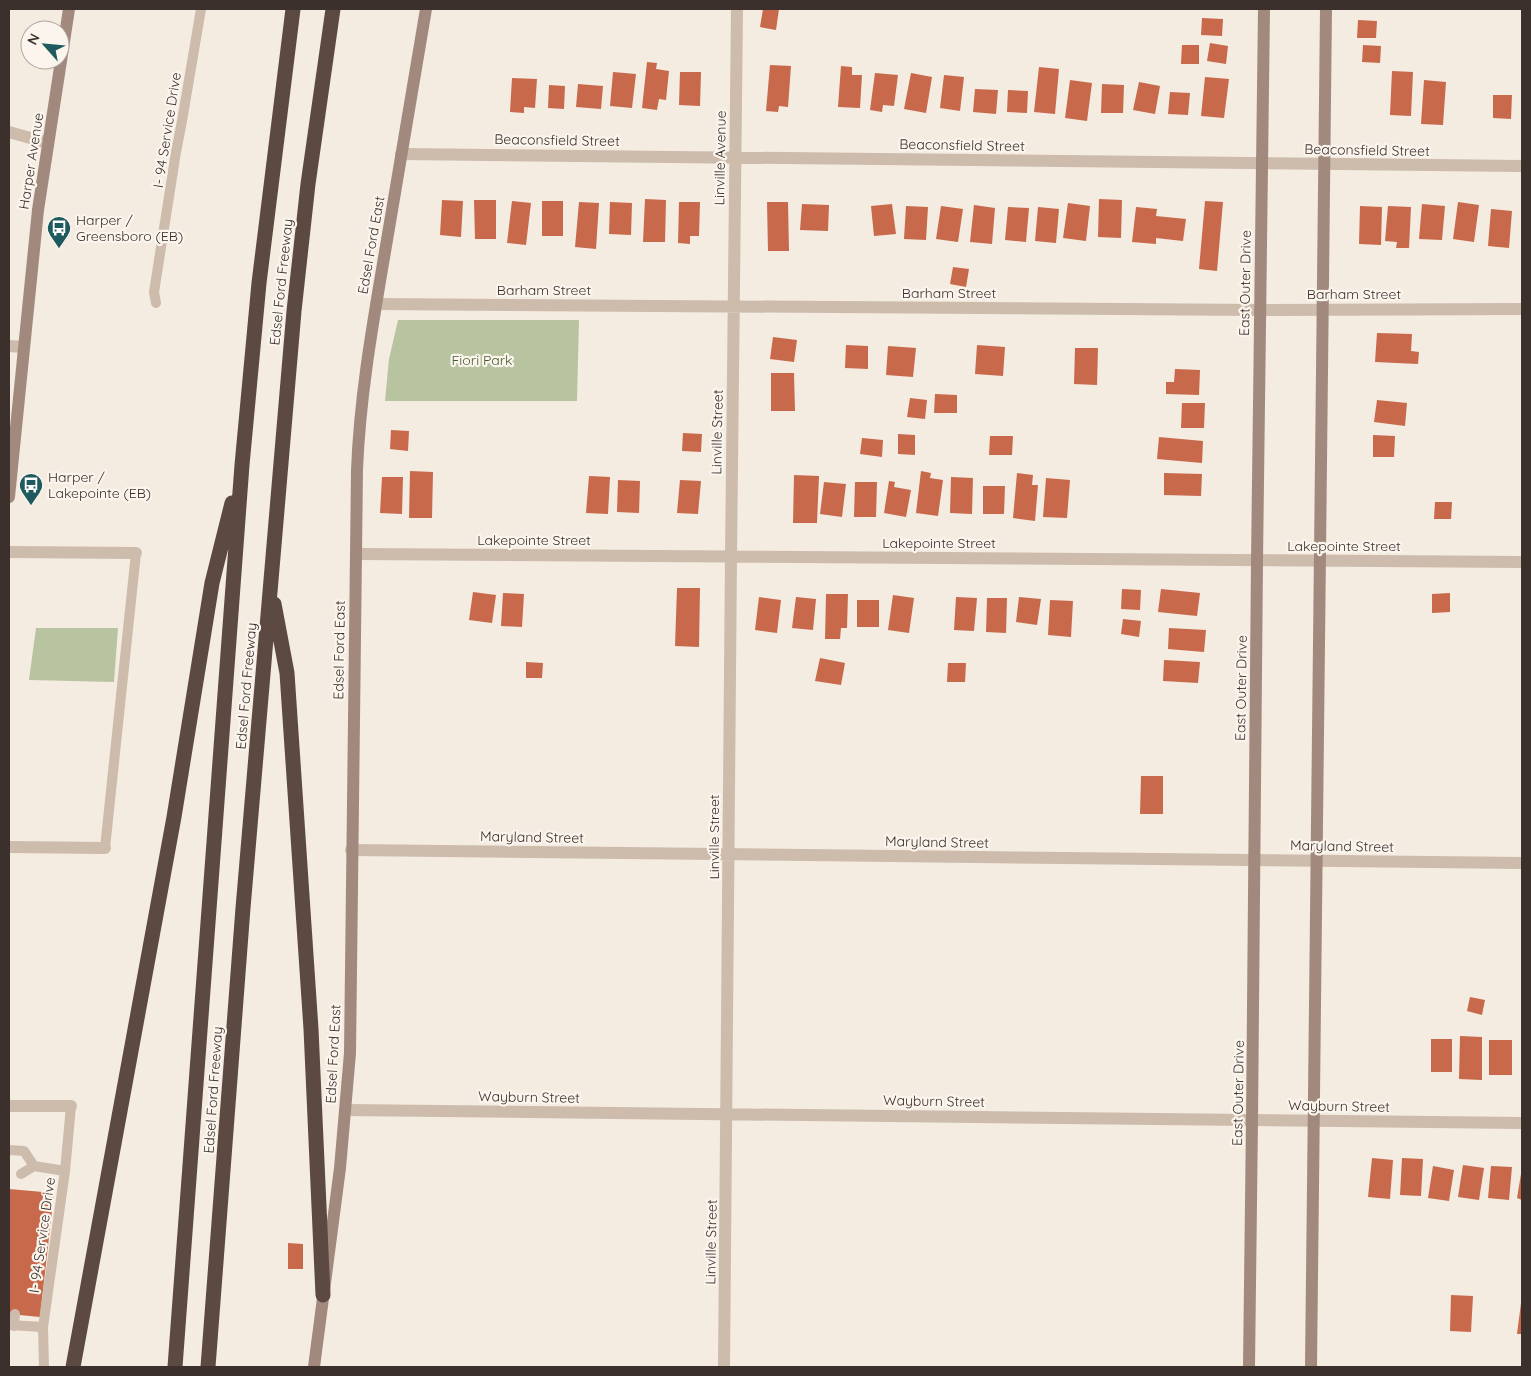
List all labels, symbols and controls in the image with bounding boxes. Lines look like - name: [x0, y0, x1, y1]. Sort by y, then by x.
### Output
- north arrow: [20, 20, 70, 70]
- text: N: [23, 30, 44, 48]
- street label: I- 94 Service Drive: [149, 71, 185, 189]
- street label: Linville Avenue: [710, 110, 730, 206]
- street label: Harper Avenue: [14, 111, 48, 211]
- street label: Beaconsfield Street: [494, 130, 620, 150]
- street label: Beaconsfield Street: [899, 135, 1025, 155]
- street label: Beaconsfield Street: [1304, 140, 1430, 160]
- street label: Edsel Ford East: [354, 194, 389, 295]
- place label: Harper / Greensboro (EB): [76, 211, 183, 245]
- bus stop icon: Harper / Greensboro (EB): [46, 215, 72, 249]
- street label: Edsel Ford Freeway: [265, 218, 297, 346]
- street label: East Outer Drive: [1235, 230, 1255, 336]
- street label: Barham Street: [497, 281, 591, 299]
- street label: Barham Street: [902, 284, 996, 302]
- street label: Barham Street: [1307, 285, 1401, 303]
- park label: Fiori Park: [451, 351, 513, 369]
- street label: Linville Street: [707, 389, 727, 475]
- place label: Harper / Lakepointe (EB): [48, 468, 151, 502]
- bus stop icon: Harper / Lakepointe (EB): [18, 472, 44, 506]
- street label: Lakepointe Street: [477, 531, 591, 549]
- street label: Lakepointe Street: [882, 534, 996, 552]
- street label: Lakepointe Street: [1287, 537, 1401, 555]
- street label: Edsel Ford East: [329, 600, 349, 700]
- street label: Edsel Ford Freeway: [231, 622, 261, 750]
- street label: East Outer Drive: [1231, 635, 1251, 741]
- street label: Linville Street: [705, 794, 723, 880]
- street label: Maryland Street: [480, 827, 584, 847]
- street label: Maryland Street: [885, 832, 989, 852]
- street label: Maryland Street: [1290, 836, 1394, 856]
- street label: Edsel Ford East: [321, 1004, 345, 1104]
- street label: Edsel Ford Freeway: [200, 1026, 226, 1154]
- street label: East Outer Drive: [1228, 1040, 1248, 1146]
- street label: Wayburn Street: [478, 1087, 580, 1107]
- street label: Wayburn Street: [883, 1091, 985, 1111]
- street label: Wayburn Street: [1288, 1096, 1390, 1116]
- street label: I- 94 Service Drive: [25, 1176, 59, 1294]
- street label: Linville Street: [701, 1199, 721, 1285]

